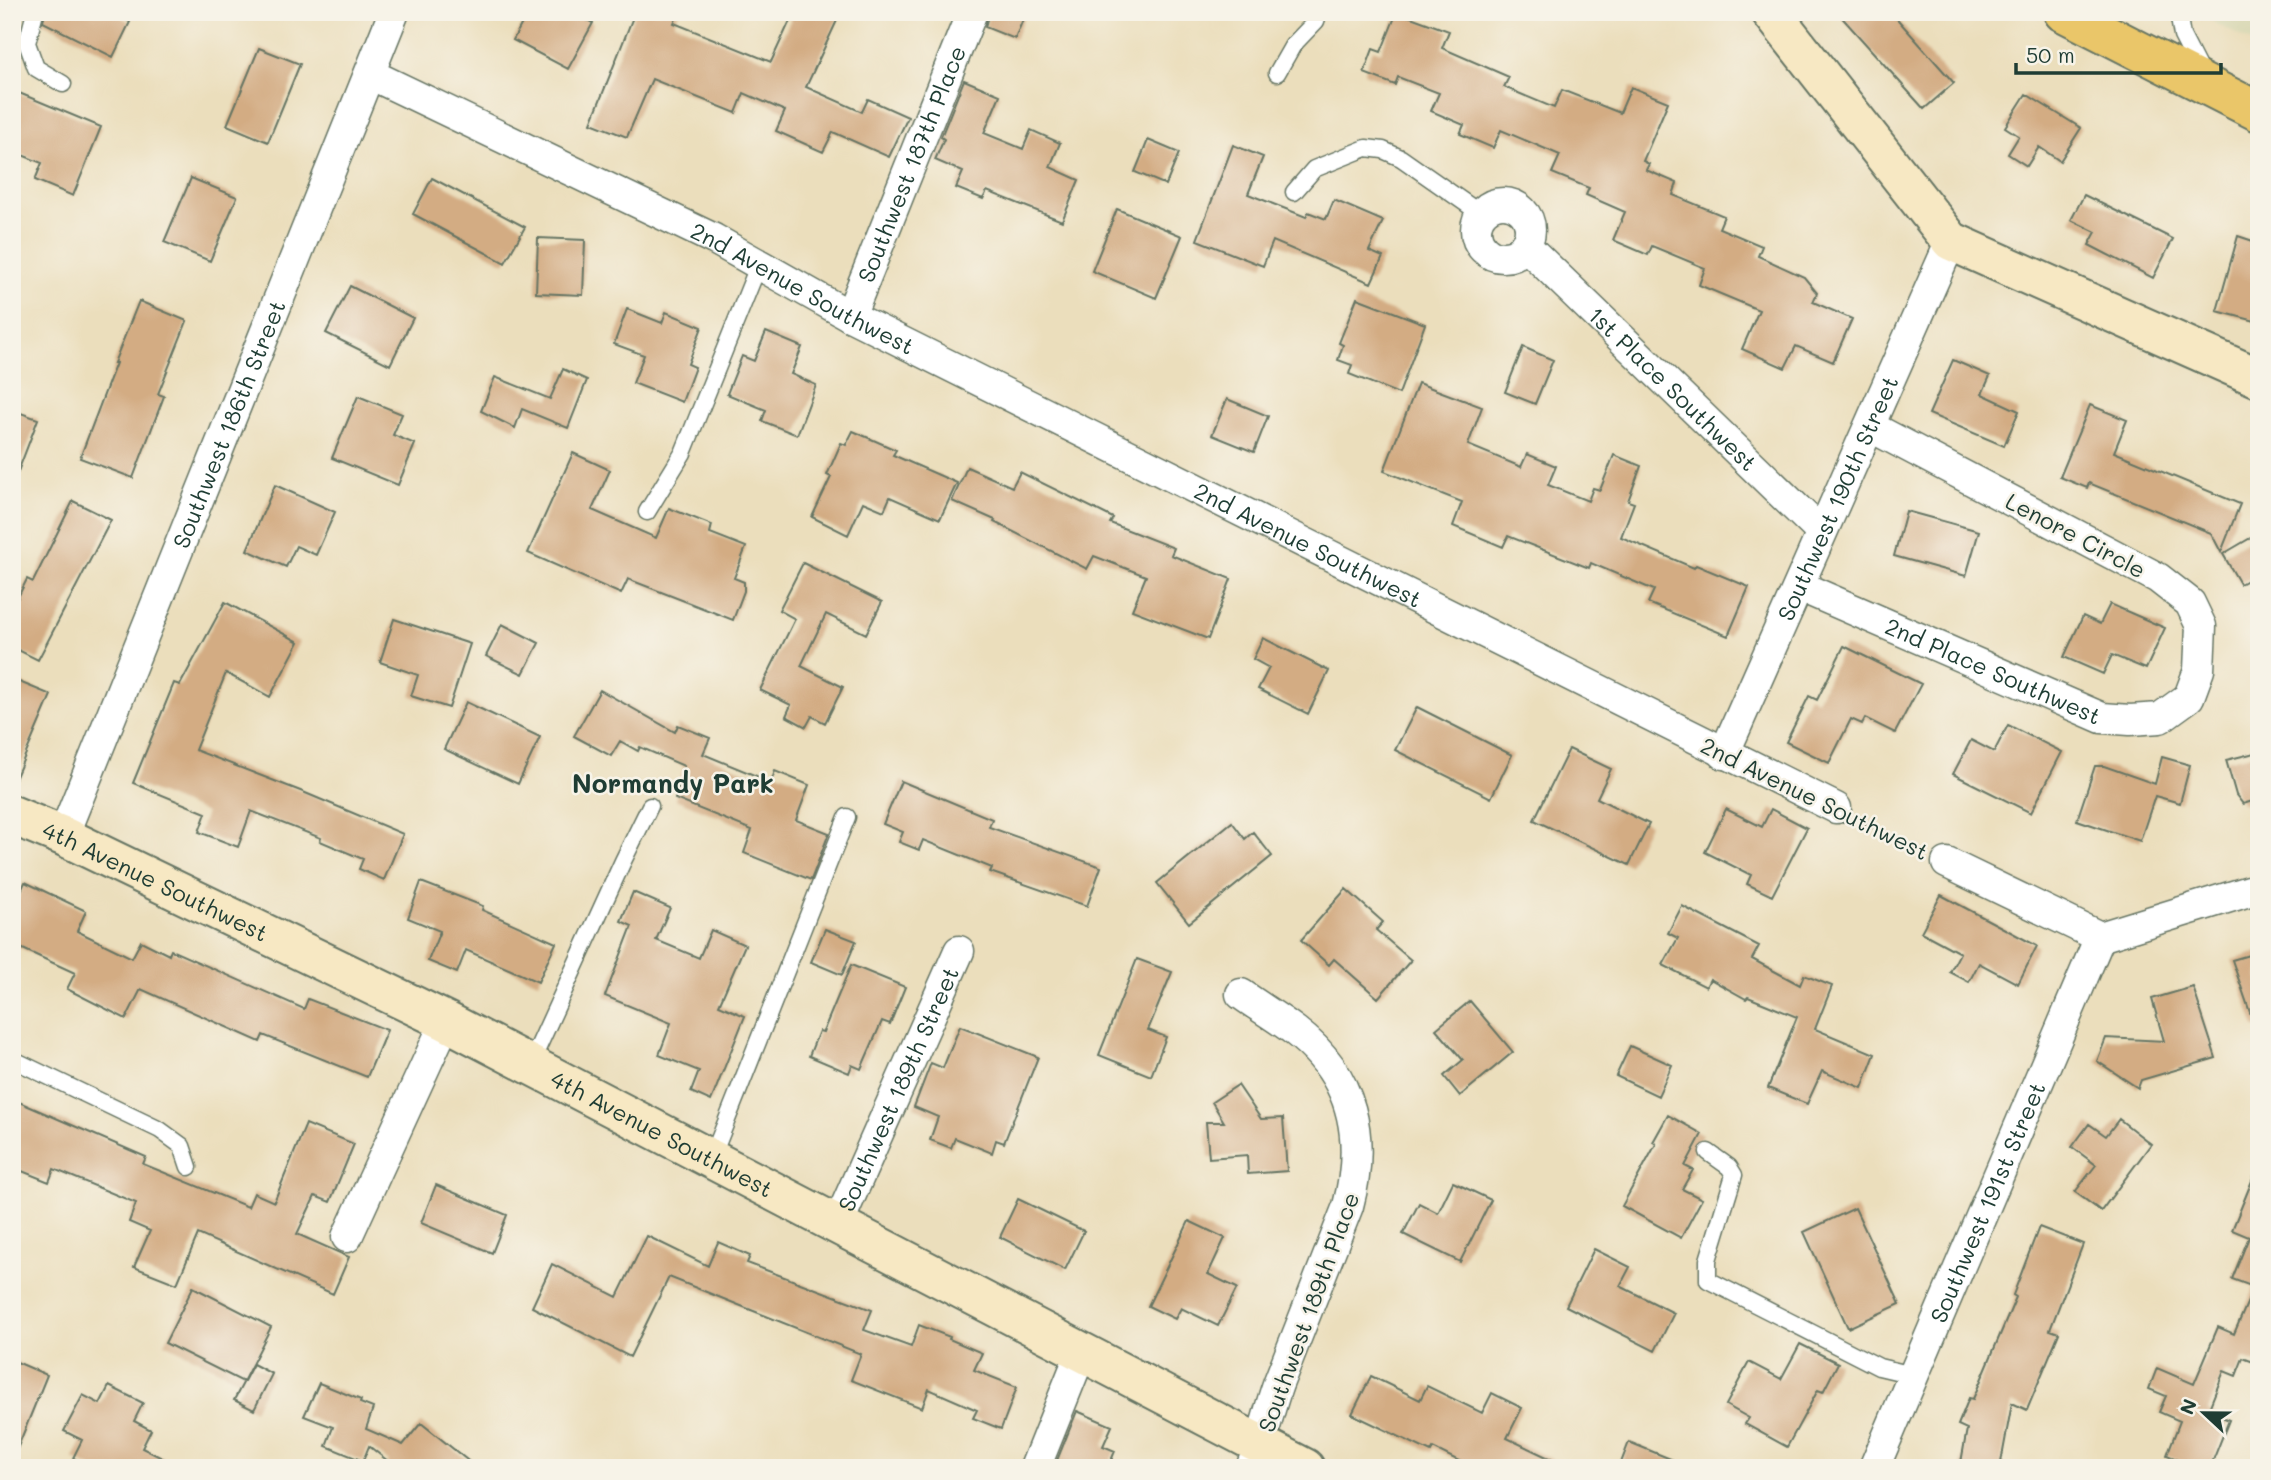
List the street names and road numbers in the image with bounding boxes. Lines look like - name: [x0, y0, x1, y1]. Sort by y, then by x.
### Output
- street label: Southwest 187th Place: [850, 41, 972, 287]
- street label: 2nd Avenue Southwest: [686, 215, 920, 361]
- street label: Southwest 186th Street: [165, 295, 292, 553]
- street label: 1st Place Southwest: [1582, 300, 1764, 477]
- street label: Southwest 190th Street: [1770, 371, 1905, 625]
- street label: 2nd Avenue Southwest: [1190, 475, 1427, 614]
- street label: Lenore Circle: [2001, 486, 2151, 584]
- street label: 2nd Place Southwest: [1881, 610, 2106, 731]
- street label: 2nd Avenue Southwest: [1696, 730, 1934, 866]
- street label: 4th Avenue Southwest: [38, 814, 273, 948]
- street label: Southwest 189th Street: [830, 962, 965, 1216]
- street label: 4th Avenue Southwest: [546, 1063, 778, 1204]
- street label: Southwest 191st Street: [1923, 1077, 2052, 1327]
- street label: Southwest 189th Place: [1251, 1188, 1365, 1436]

